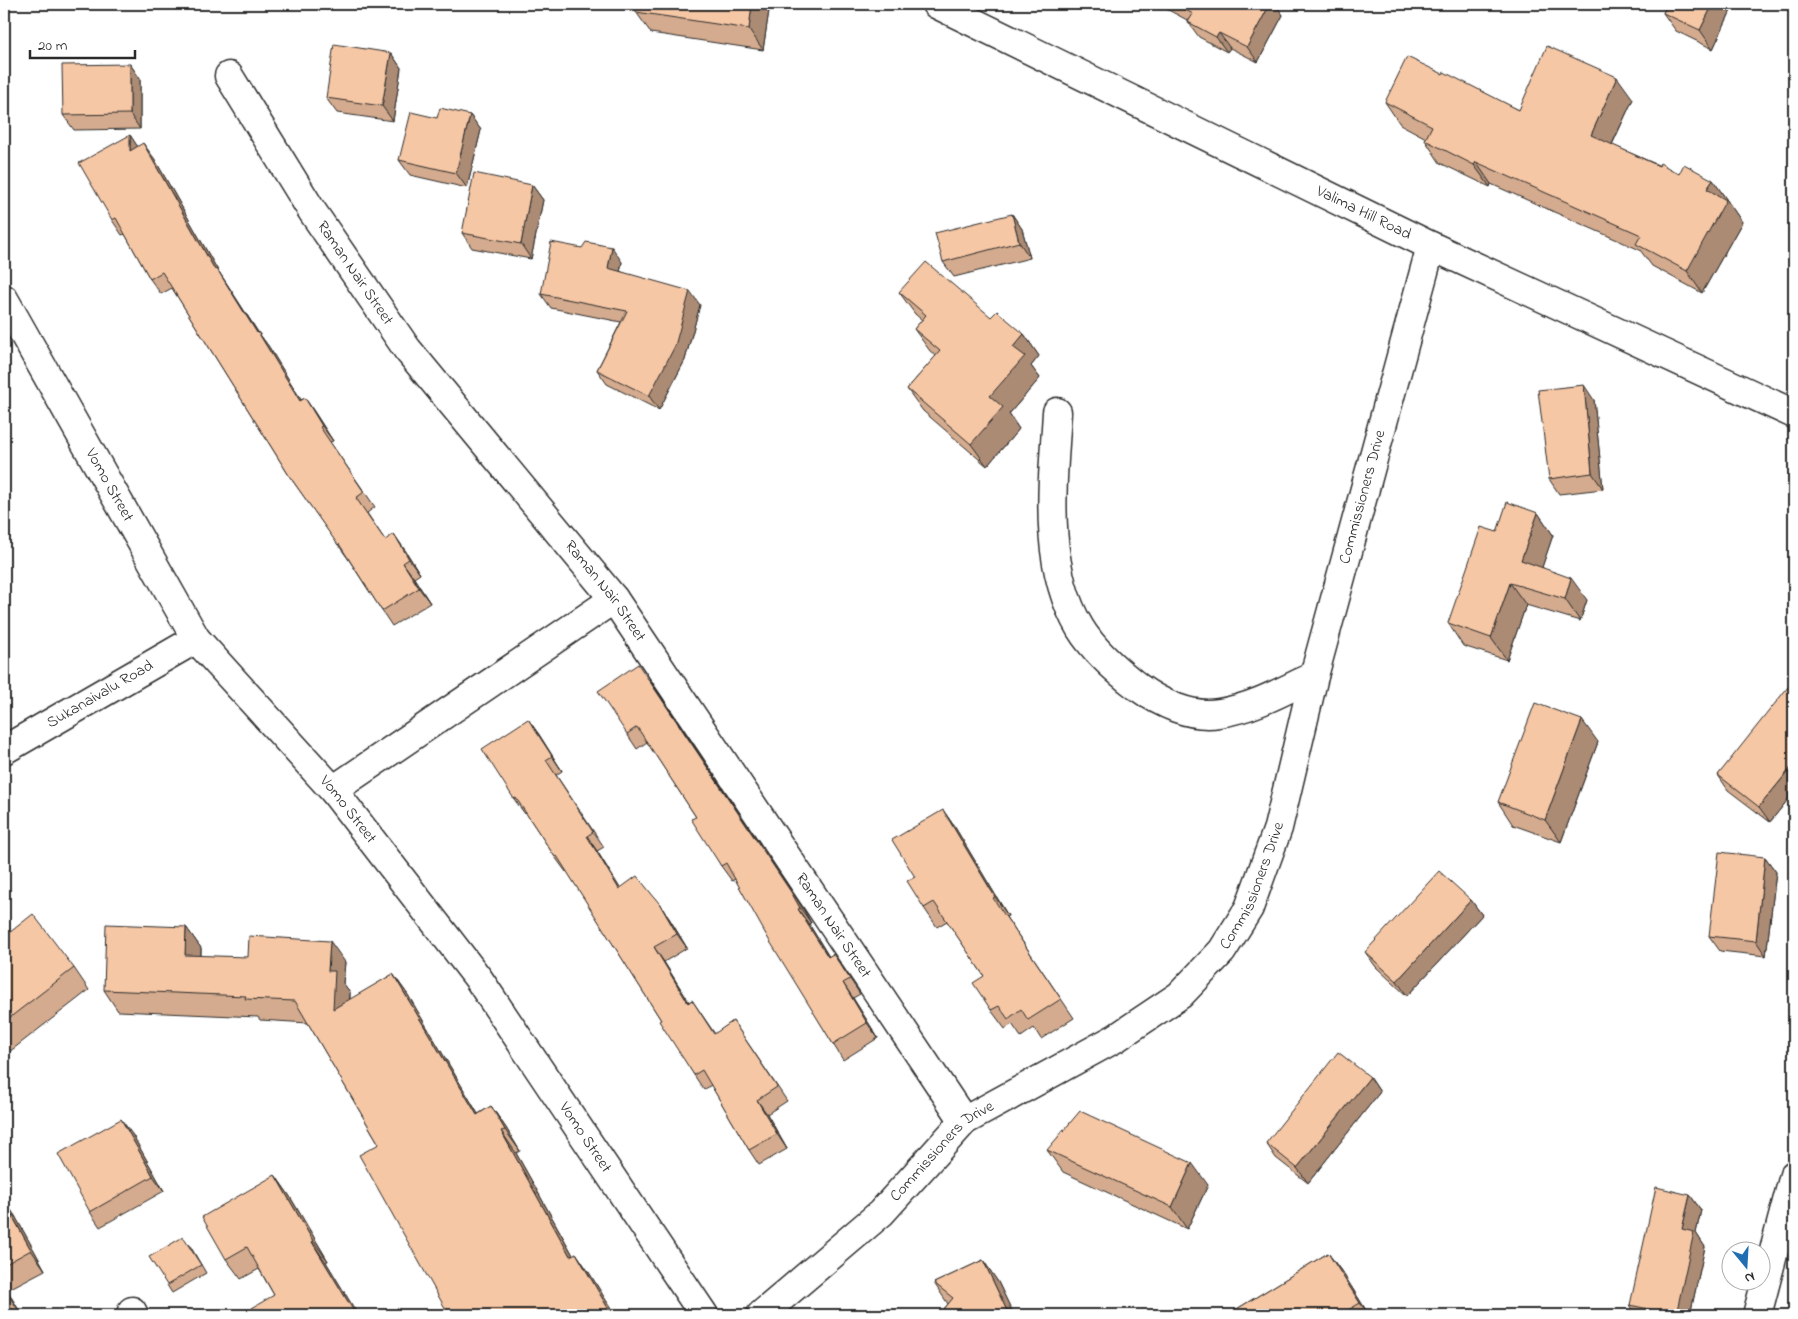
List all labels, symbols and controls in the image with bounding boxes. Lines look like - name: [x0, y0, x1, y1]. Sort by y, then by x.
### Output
- scale bar: [30, 28, 135, 60]
- text: 20 m: [38, 35, 68, 57]
- street label: Valima Hill Road: [1311, 179, 1415, 247]
- street label: Raman Nair Street: [310, 216, 400, 331]
- street label: Commissioners Drive: [1333, 427, 1393, 567]
- street label: Vomo Street: [78, 443, 140, 527]
- street label: Raman Nair Street: [558, 535, 652, 647]
- street label: Sukanaivalu Road: [42, 654, 158, 735]
- street label: Vomo Street: [313, 769, 383, 849]
- street label: Commissioners Drive: [1214, 819, 1291, 954]
- street label: Raman Nair Street: [789, 868, 877, 984]
- street label: Commissioners Drive: [884, 1094, 999, 1207]
- street label: Vomo Street: [552, 1096, 618, 1178]
- north arrow: [1720, 1242, 1770, 1292]
- text: N: [1742, 1265, 1757, 1288]

